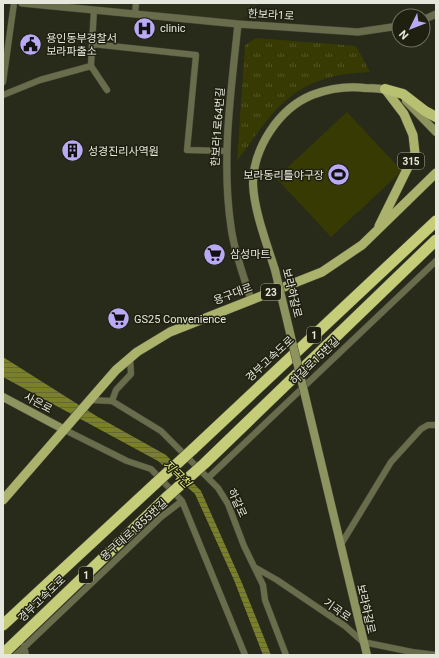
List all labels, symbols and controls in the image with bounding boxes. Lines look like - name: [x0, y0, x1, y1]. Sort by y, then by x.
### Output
- street label: 한보라1로: [247, 7, 295, 23]
- north arrow: [391, 8, 431, 48]
- hospital icon: clinic: [132, 15, 158, 41]
- place label: clinic: [160, 22, 186, 35]
- text: N: [396, 27, 411, 42]
- public building icon: 용인동부경찰서 보라파출소: [18, 31, 44, 57]
- place label: 용인동부경찰서 보라파출소: [46, 32, 117, 58]
- street label: 한보라1로64번길: [209, 87, 227, 167]
- building icon: 성경진리사역원: [60, 138, 86, 164]
- place label: 성경진리사역원: [88, 145, 159, 158]
- road number: 315: [398, 153, 424, 169]
- sports icon: 보라동리틀야구장: [326, 162, 352, 188]
- place label: 보라동리틀야구장: [243, 169, 324, 182]
- supermarket icon: 삼성마트: [202, 241, 228, 267]
- place label: 삼성마트: [230, 248, 270, 261]
- street label: 보라하갈로: [280, 267, 304, 319]
- street label: 용구대로: [212, 281, 254, 307]
- road number: 23: [261, 284, 281, 300]
- supermarket icon: GS25 Convenience: [106, 306, 132, 332]
- place label: GS25 Convenience: [134, 313, 226, 326]
- road number: 1: [307, 327, 321, 343]
- street label: 경부고속도로: [243, 334, 297, 384]
- street label: 하갈로15번길: [288, 334, 342, 388]
- street label: 사은로: [22, 390, 54, 416]
- water label: 지곡천: [160, 457, 195, 492]
- street label: 하갈로: [225, 486, 249, 520]
- street label: 용구대로1855번길: [98, 497, 170, 563]
- road number: 1: [79, 567, 93, 583]
- street label: 경부고속도로: [16, 573, 68, 625]
- street label: 보라하갈로: [354, 583, 378, 635]
- street label: 기곡로: [321, 596, 353, 624]

